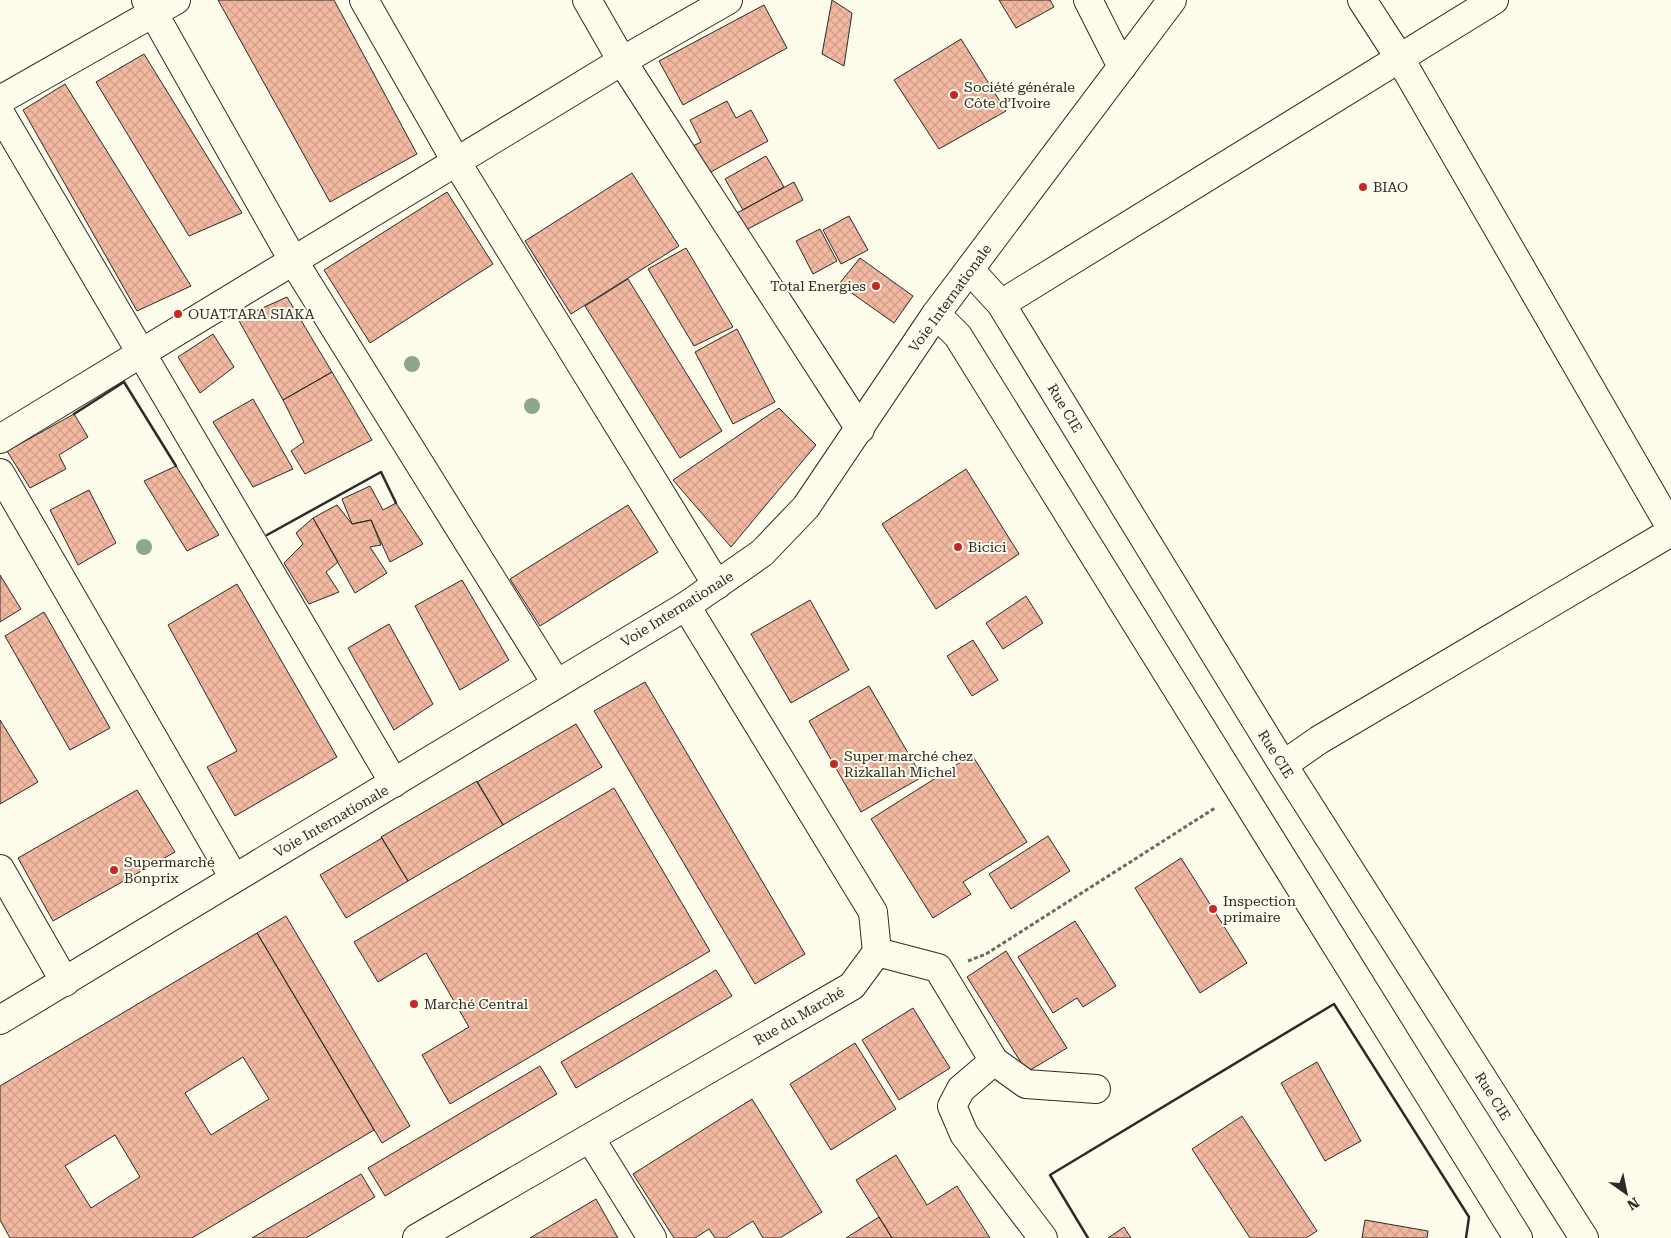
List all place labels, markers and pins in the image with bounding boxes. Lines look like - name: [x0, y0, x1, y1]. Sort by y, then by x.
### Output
- place label: Société générale Côte d’Ivoire: [964, 79, 1075, 111]
- marker: Société générale Côte d’Ivoire: [948, 89, 960, 101]
- place label: BIAO: [1373, 179, 1408, 195]
- marker: BIAO: [1357, 181, 1369, 193]
- place label: Total Energies: [770, 278, 866, 294]
- marker: Total Energies: [870, 280, 882, 292]
- place label: OUATTARA SIAKA: [188, 306, 315, 322]
- marker: OUATTARA SIAKA: [172, 308, 184, 320]
- place label: Bicici: [968, 539, 1007, 555]
- marker: Bicici: [952, 541, 964, 553]
- place label: Super marché chez Rizkallah Michel: [844, 748, 973, 780]
- marker: Super marché chez Rizkallah Michel: [828, 758, 840, 770]
- place label: Supermarché Bonprix: [124, 854, 215, 886]
- marker: Supermarché Bonprix: [108, 864, 120, 876]
- place label: Inspection primaire: [1223, 893, 1296, 925]
- marker: Inspection primaire: [1207, 903, 1219, 915]
- place label: Marché Central: [424, 996, 529, 1012]
- marker: Marché Central: [408, 998, 420, 1010]

